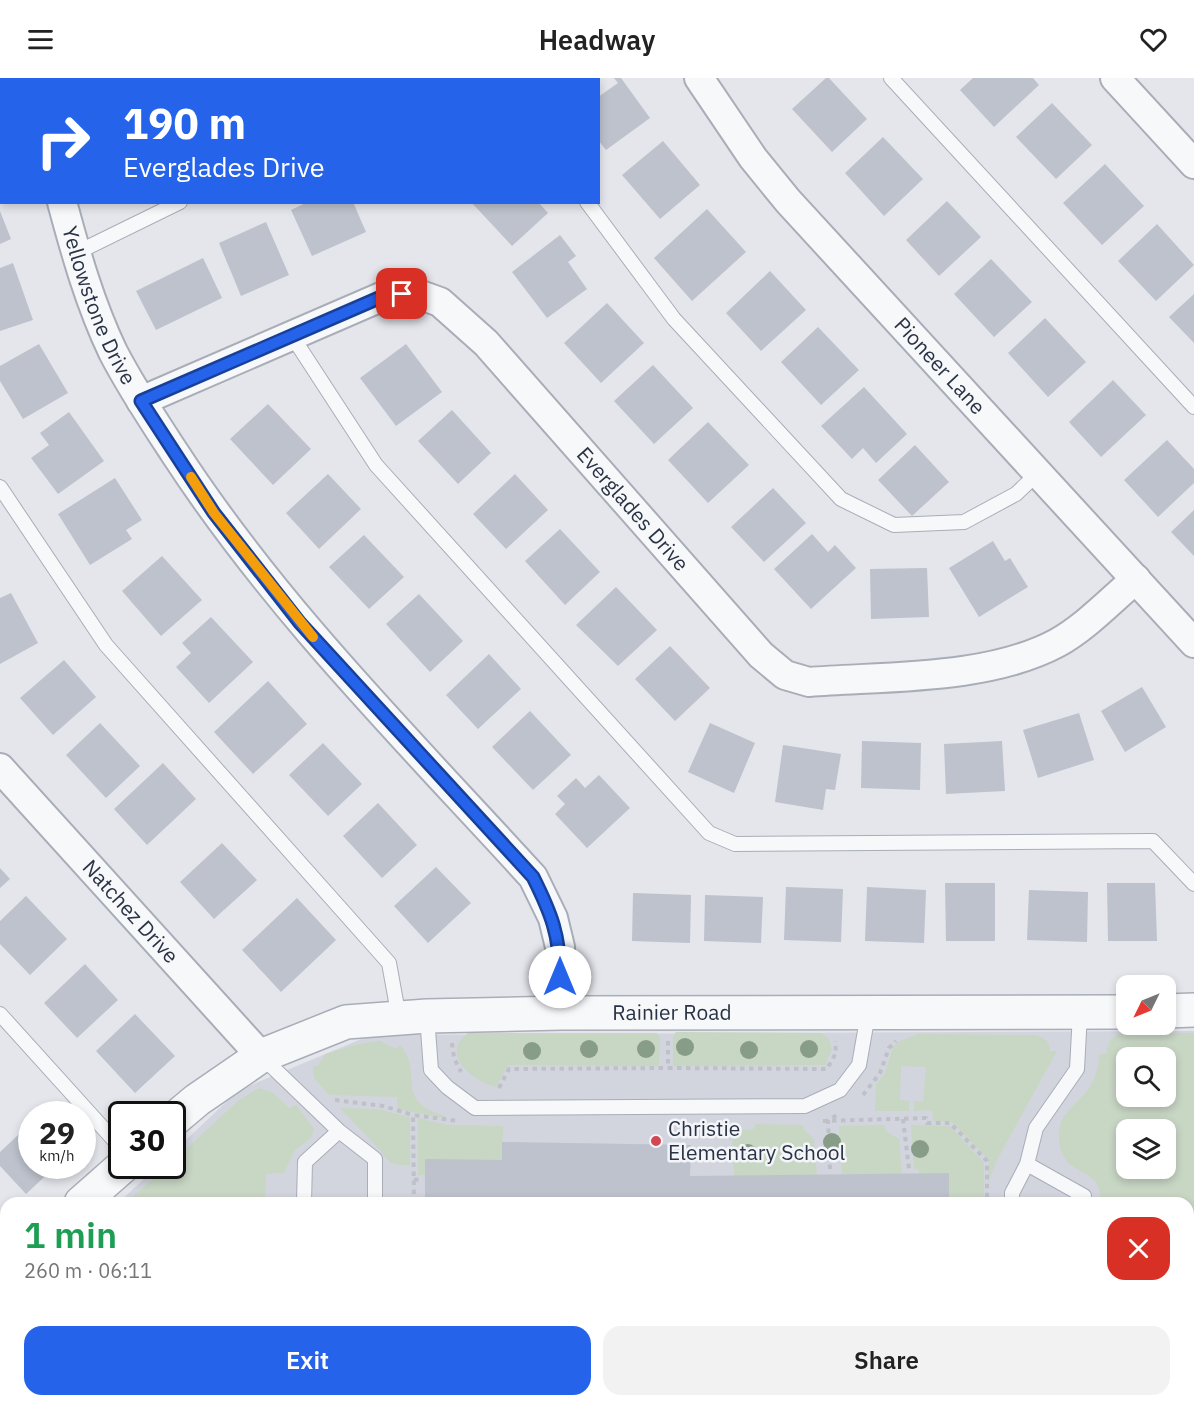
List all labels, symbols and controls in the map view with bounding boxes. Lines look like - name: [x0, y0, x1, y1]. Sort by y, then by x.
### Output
- text: Headway: [539, 22, 655, 57]
- icon: menu: [24, 23, 57, 56]
- icon: heart: [1137, 23, 1170, 56]
- text: 190 m: [123, 96, 246, 151]
- icon: right: [24, 102, 102, 180]
- text: Everglades Drive: [123, 149, 325, 184]
- street label: Yellowstone Drive: [56, 223, 143, 390]
- pin: [376, 268, 427, 319]
- icon: arrive: [385, 277, 418, 310]
- street label: Pioneer Lane: [889, 311, 992, 420]
- street label: Everglades Drive: [571, 440, 696, 577]
- street label: Natchez Drive: [77, 853, 185, 969]
- position arrow: [528, 945, 592, 1009]
- north arrow: [1116, 975, 1176, 1035]
- map controls: [1116, 975, 1176, 1179]
- street label: Rainier Road: [612, 998, 732, 1026]
- button: search: [1116, 1047, 1176, 1107]
- speed limit sign: 30: [108, 1101, 186, 1179]
- text: 29: [39, 1113, 75, 1152]
- place label: Christie Elementary School: [668, 1114, 845, 1166]
- button: layers: [1116, 1119, 1176, 1179]
- marker: Christie Elementary School: [649, 1134, 663, 1148]
- text: km/h: [39, 1146, 75, 1165]
- text: 1 min: [24, 1211, 117, 1258]
- button: close: [1107, 1217, 1170, 1280]
- text: 260 m · 06:11: [24, 1257, 152, 1284]
- button: Exit: [24, 1326, 591, 1395]
- button: Share: [603, 1326, 1170, 1395]

